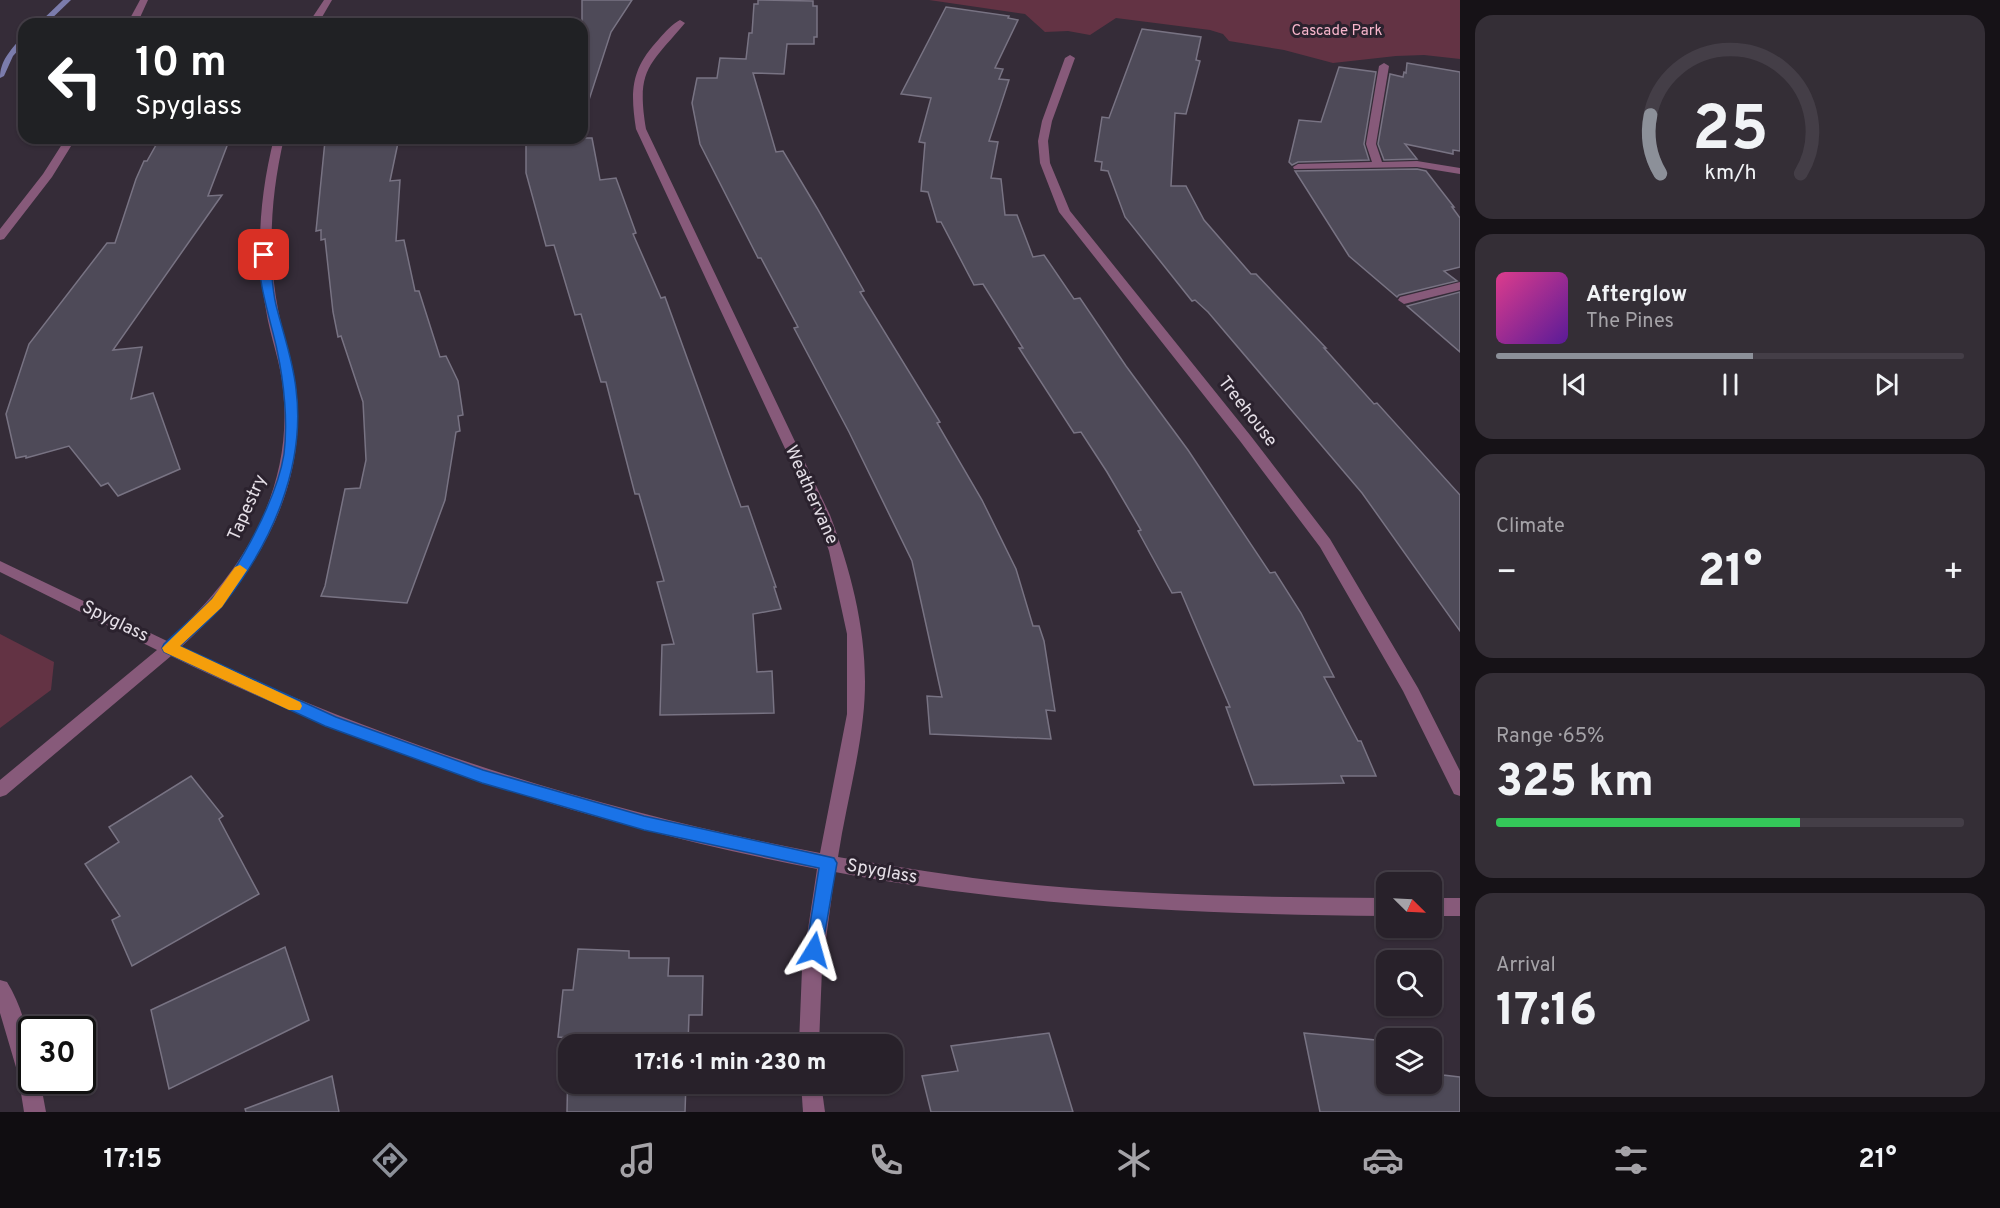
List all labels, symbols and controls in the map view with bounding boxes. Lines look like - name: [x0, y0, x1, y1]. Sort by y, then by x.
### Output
- park label: Cascade Park: [1292, 22, 1382, 41]
- text: 10 m: [135, 38, 227, 91]
- icon: left: [36, 42, 114, 120]
- text: Spyglass: [135, 90, 242, 124]
- text: 25: [1692, 93, 1768, 172]
- text: km/h: [1704, 161, 1756, 188]
- pin: [238, 229, 289, 280]
- icon: arrive: [247, 238, 280, 271]
- text: Afterglow: [1586, 282, 1687, 309]
- text: The Pines: [1586, 309, 1674, 335]
- icon: previous: [1558, 368, 1591, 401]
- icon: pause: [1714, 368, 1747, 401]
- icon: next: [1870, 368, 1903, 401]
- street label: Treehouse: [1212, 372, 1282, 452]
- street label: Weathervane: [779, 442, 843, 548]
- street label: Tapestry: [223, 471, 273, 545]
- text: Climate: [1496, 514, 1565, 540]
- text: 21°: [1698, 545, 1762, 602]
- text: −: [1496, 553, 1517, 595]
- text: +: [1943, 553, 1964, 595]
- street label: Spyglass: [78, 596, 152, 648]
- text: Range · 65%: [1496, 724, 1605, 750]
- text: 325 km: [1496, 755, 1654, 812]
- street label: Spyglass: [845, 854, 919, 890]
- north arrow: [1376, 872, 1442, 938]
- map controls: [1376, 872, 1442, 1094]
- position arrow: [782, 918, 846, 982]
- button: search: [1376, 950, 1442, 1016]
- text: Arrival: [1496, 953, 1556, 979]
- text: 17:16: [1496, 984, 1597, 1041]
- speed limit sign: 30: [18, 1016, 96, 1094]
- button: layers: [1376, 1028, 1442, 1094]
- text: 17:16 · 1 min · 230 m: [635, 1050, 826, 1077]
- icon: directions: [369, 1139, 411, 1181]
- icon: music: [617, 1139, 659, 1181]
- icon: phone: [865, 1139, 907, 1181]
- icon: climate: [1113, 1139, 1155, 1181]
- icon: car: [1362, 1139, 1404, 1181]
- icon: filters: [1610, 1139, 1652, 1181]
- text: 17:15: [103, 1143, 162, 1177]
- text: 21°: [1858, 1143, 1897, 1177]

